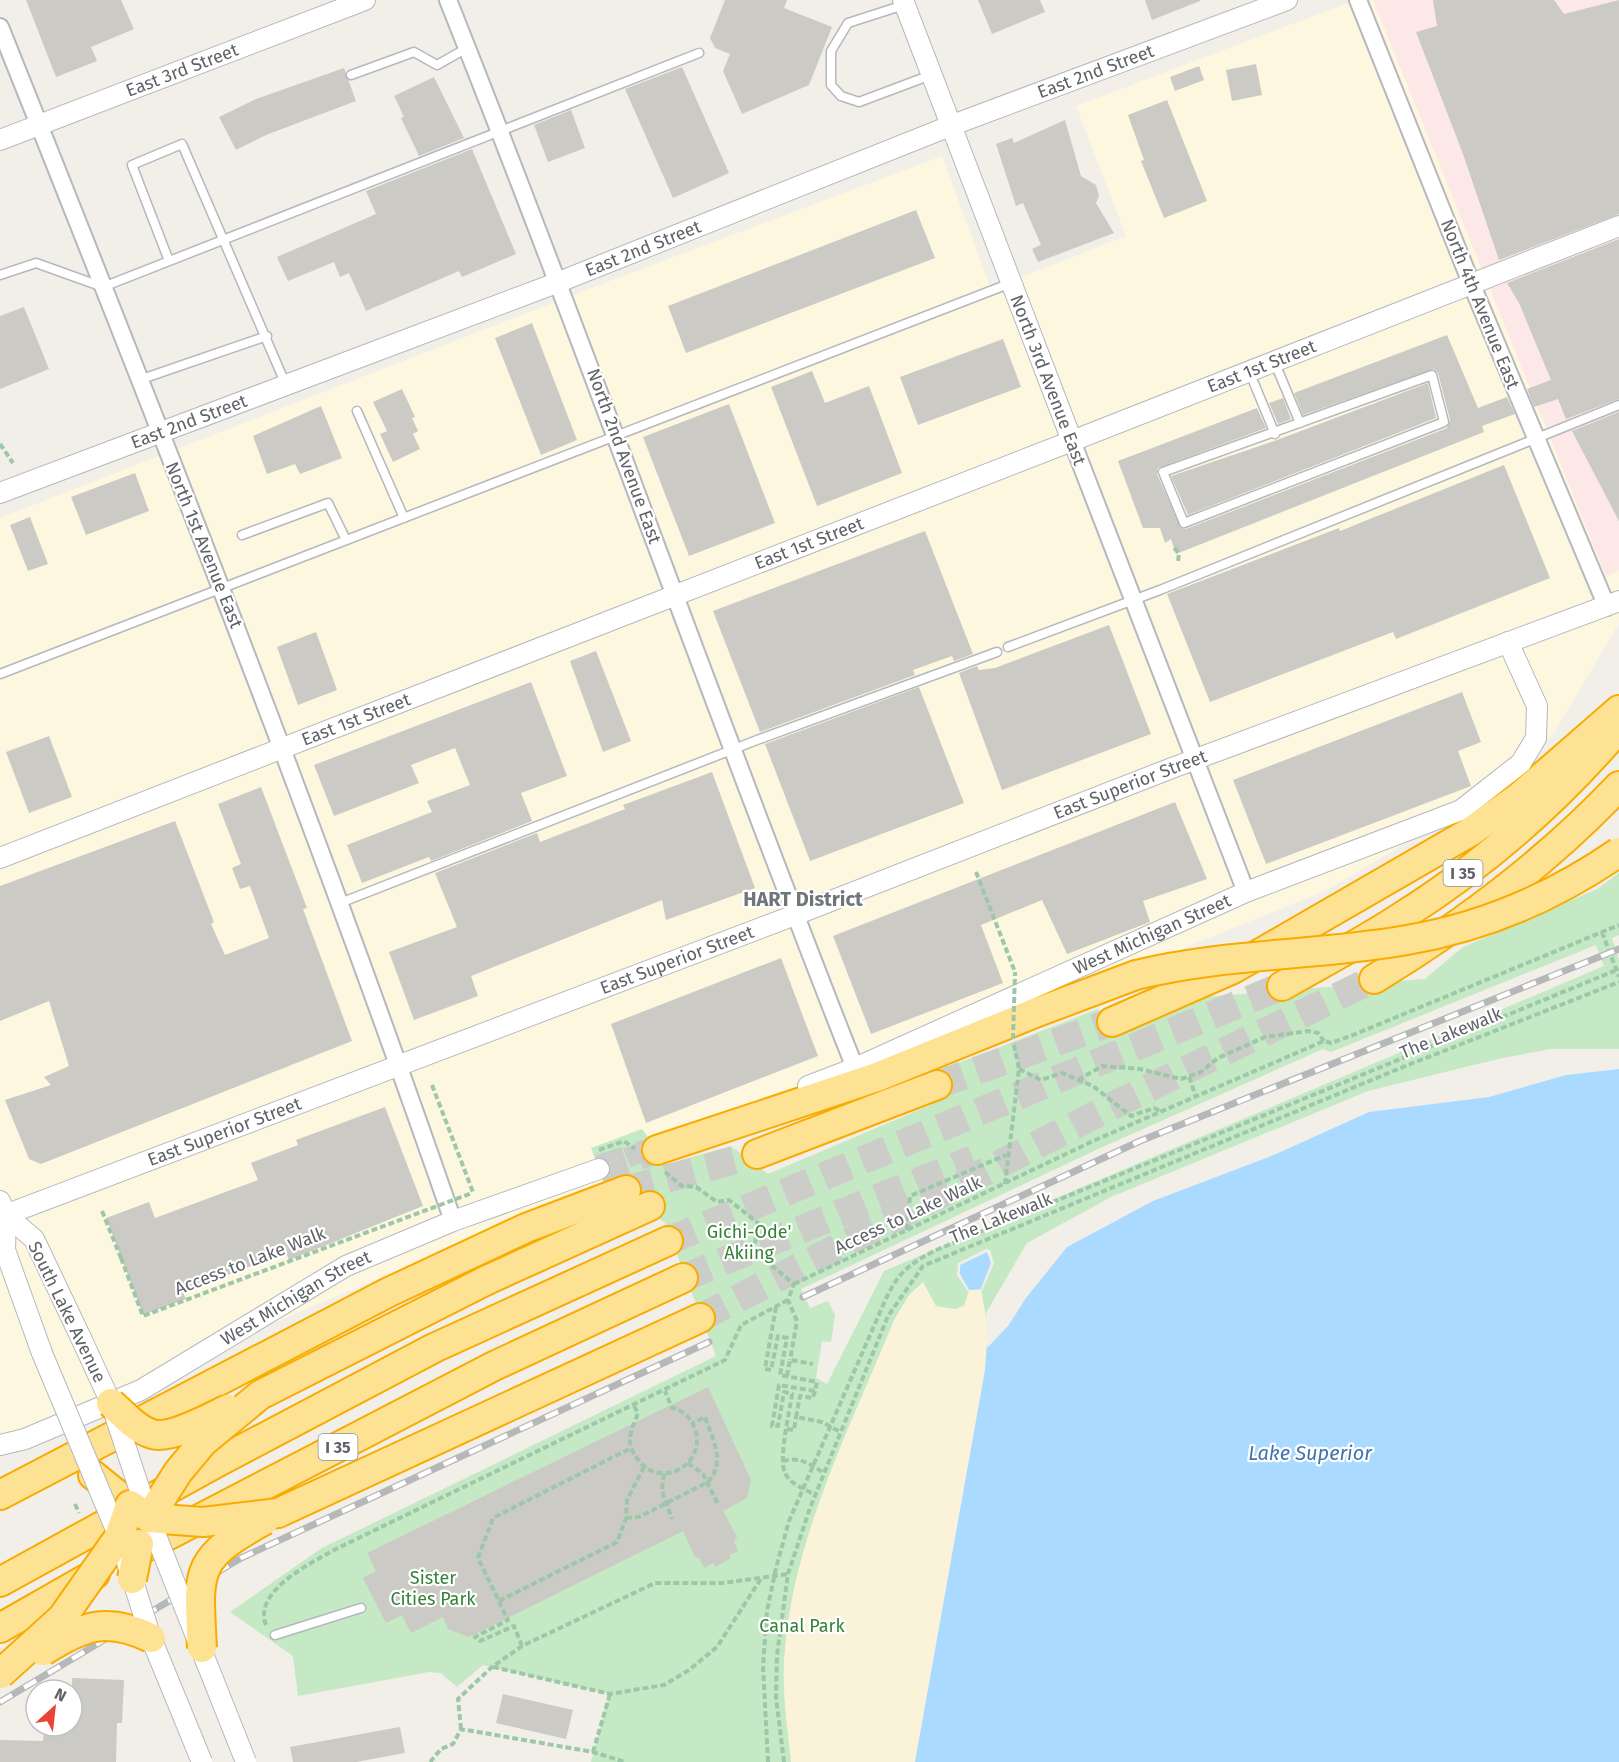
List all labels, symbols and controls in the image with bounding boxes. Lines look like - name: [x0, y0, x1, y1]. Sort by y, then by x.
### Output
- street label: East 3rd Street: [123, 38, 242, 102]
- street label: East 2nd Street: [1034, 40, 1157, 103]
- street label: East 2nd Street: [582, 215, 705, 281]
- street label: North 4th Avenue East: [1436, 216, 1524, 393]
- street label: North 3rd Avenue East: [1005, 292, 1091, 469]
- street label: East 1st Street: [1204, 335, 1320, 398]
- street label: North 2nd Avenue East: [582, 365, 666, 547]
- street label: East 2nd Street: [128, 390, 251, 454]
- street label: North 1st Avenue East: [161, 459, 248, 632]
- street label: East 1st Street: [751, 512, 867, 574]
- street label: East 1st Street: [298, 688, 414, 751]
- street label: East Superior Street: [1050, 745, 1210, 824]
- road number: I 35: [1444, 860, 1482, 886]
- district label: HART District: [743, 887, 863, 911]
- street label: West Michigan Street: [1070, 889, 1235, 979]
- street label: East Superior Street: [597, 921, 757, 999]
- street label: The Lakewalk: [1396, 1002, 1506, 1064]
- street label: East Superior Street: [144, 1092, 305, 1171]
- street label: Access to Lake Walk: [831, 1171, 986, 1259]
- street label: The Lakewalk: [946, 1187, 1056, 1249]
- park label: Gichi-Ode' Akiing: [707, 1221, 791, 1264]
- street label: Access to Lake Walk: [171, 1222, 329, 1300]
- street label: South Lake Avenue: [23, 1238, 111, 1386]
- street label: West Michigan Street: [217, 1246, 375, 1350]
- road number: I 35: [318, 1434, 358, 1460]
- water label: Lake Superior: [1248, 1441, 1373, 1465]
- park label: Sister Cities Park: [390, 1567, 476, 1610]
- park label: Canal Park: [759, 1615, 845, 1637]
- north arrow: [24, 1678, 84, 1738]
- text: N: [52, 1684, 70, 1706]

